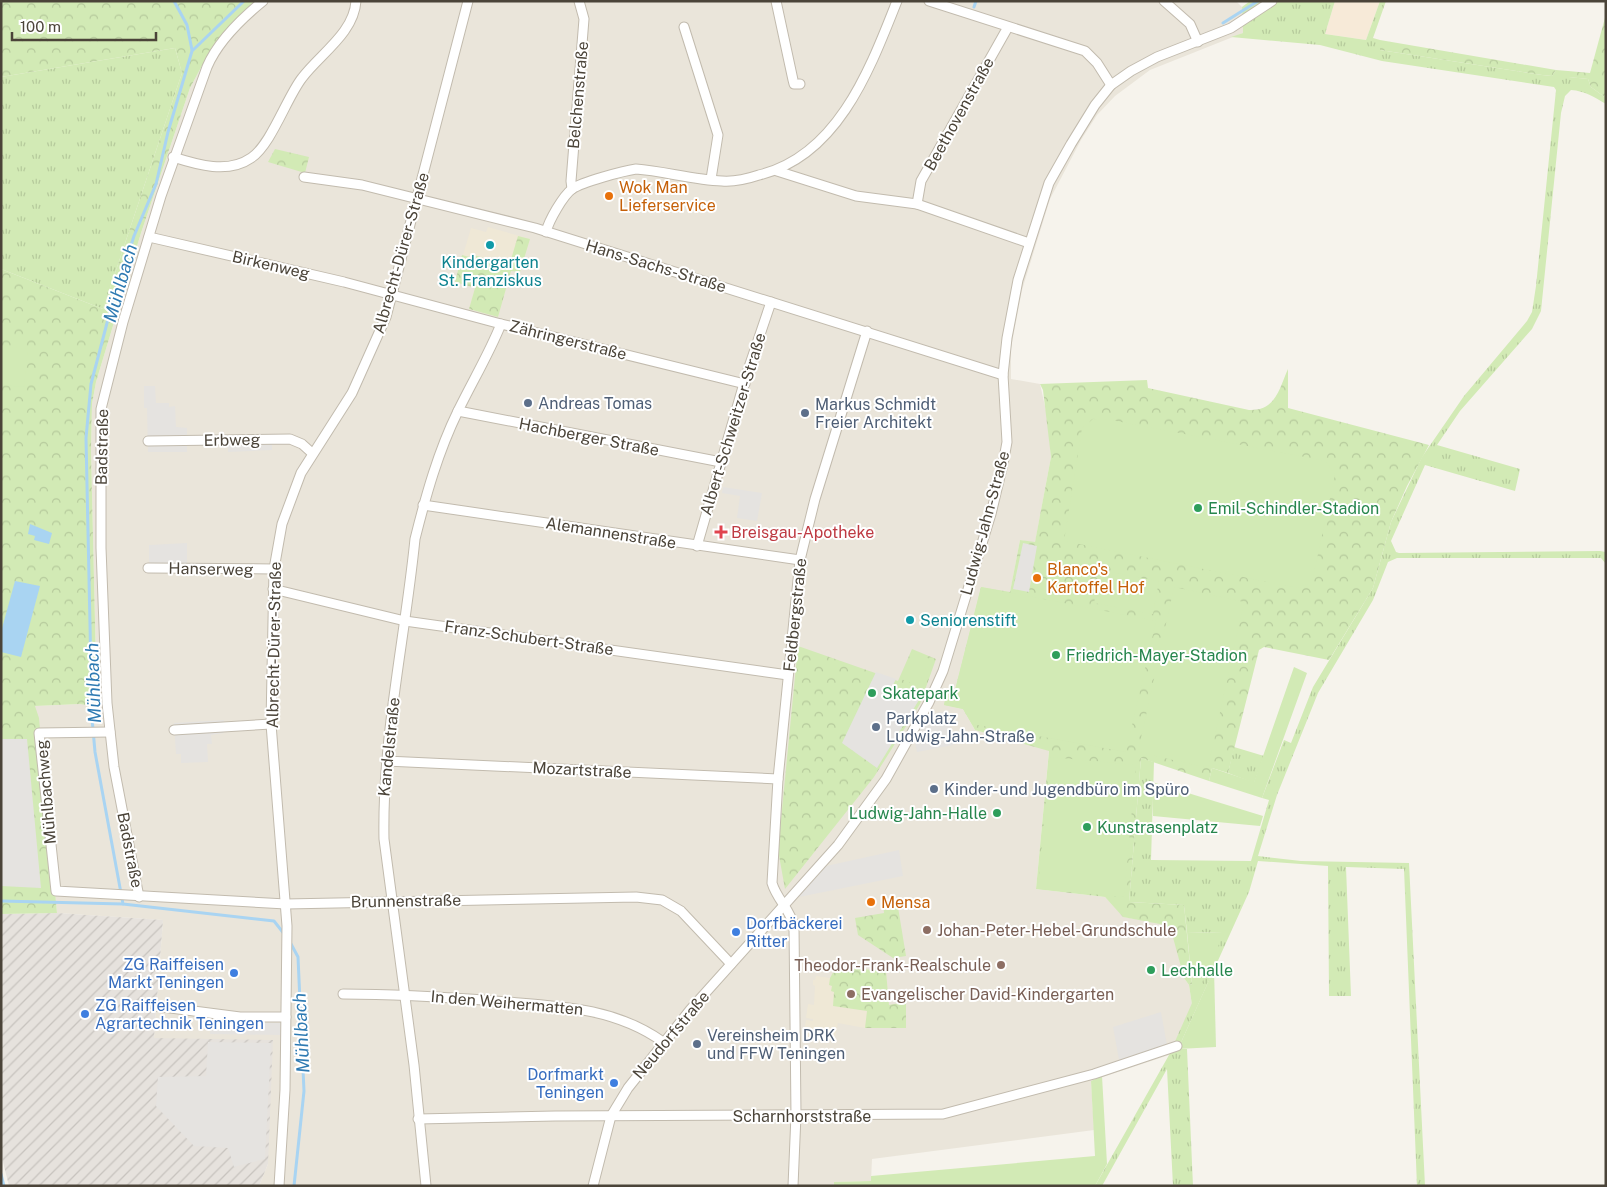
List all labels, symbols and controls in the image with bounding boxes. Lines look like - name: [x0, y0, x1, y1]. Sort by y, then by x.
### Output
- scale bar: [12, 10, 156, 42]
- text: 100 m: [20, 18, 61, 35]
- street label: Belchenstraße: [564, 40, 592, 150]
- street label: Beethovenstraße: [920, 54, 998, 174]
- street label: Albrecht-Dürer-Straße: [369, 170, 433, 336]
- place label: Wok Man Lieferservice: [619, 178, 716, 215]
- marker: Wok Man Lieferservice: [603, 190, 615, 202]
- street label: Hans-Sachs-Straße: [583, 236, 729, 296]
- marker: Kindergarten St. Franziskus: [484, 239, 496, 251]
- water label: Mühlbach: [99, 241, 141, 325]
- street label: Birkenweg: [230, 247, 312, 283]
- place label: Kindergarten St. Franziskus: [438, 253, 542, 290]
- street label: Zähringerstraße: [507, 316, 629, 364]
- street label: Albert-Schweitzer-Straße: [696, 330, 770, 518]
- place label: Andreas Tomas: [538, 394, 652, 413]
- place label: Markus Schmidt Freier Architekt: [815, 395, 936, 432]
- marker: Andreas Tomas: [522, 397, 534, 409]
- marker: Markus Schmidt Freier Architekt: [799, 407, 811, 419]
- street label: Badstraße: [92, 409, 112, 485]
- street label: Hachberger Straße: [517, 414, 661, 460]
- street label: Erbweg: [203, 430, 261, 450]
- street label: Ludwig-Jahn-Straße: [957, 449, 1013, 597]
- place label: Emil-Schindler-Stadion: [1208, 499, 1379, 518]
- marker: Emil-Schindler-Stadion: [1192, 502, 1204, 514]
- street label: Alemannenstraße: [544, 513, 678, 553]
- place label: Breisgau-Apotheke: [731, 523, 874, 542]
- marker: Breisgau-Apotheke: [715, 526, 727, 538]
- street label: Feldbergstraße: [780, 557, 810, 673]
- street label: Hanserweg: [168, 559, 254, 579]
- place label: Blanco's Kartoffel Hof: [1047, 560, 1145, 597]
- street label: Albrecht-Dürer-Straße: [263, 561, 285, 729]
- marker: Blanco's Kartoffel Hof: [1031, 572, 1043, 584]
- place label: Seniorenstift: [920, 611, 1017, 630]
- marker: Seniorenstift: [904, 614, 916, 626]
- street label: Franz-Schubert-Straße: [443, 617, 615, 659]
- water label: Mühlbach: [81, 642, 105, 724]
- place label: Friedrich-Mayer-Stadion: [1066, 646, 1247, 665]
- marker: Friedrich-Mayer-Stadion: [1050, 649, 1062, 661]
- place label: Skatepark: [882, 684, 959, 703]
- marker: Skatepark: [866, 687, 878, 699]
- street label: Kandelstraße: [374, 697, 404, 797]
- place label: Parkplatz Ludwig-Jahn-Straße: [886, 709, 1035, 746]
- marker: Parkplatz Ludwig-Jahn-Straße: [870, 721, 882, 733]
- street label: Mühlbachweg: [32, 739, 60, 845]
- street label: Mozartstraße: [532, 758, 632, 782]
- place label: Kinder- und Jugendbüro im Spüro: [944, 780, 1189, 799]
- marker: Kinder- und Jugendbüro im Spüro: [928, 783, 940, 795]
- place label: Ludwig-Jahn-Halle: [849, 804, 987, 823]
- marker: Ludwig-Jahn-Halle: [991, 807, 1003, 819]
- street label: Badstraße: [113, 811, 147, 889]
- place label: Kunstrasenplatz: [1097, 818, 1218, 837]
- marker: Kunstrasenplatz: [1081, 821, 1093, 833]
- street label: Brunnenstraße: [351, 891, 461, 911]
- place label: Mensa: [881, 893, 930, 912]
- marker: Mensa: [865, 896, 877, 908]
- place label: Dorfbäckerei Ritter: [746, 914, 843, 951]
- place label: Johan-Peter-Hebel-Grundschule: [937, 921, 1176, 940]
- marker: Johan-Peter-Hebel-Grundschule: [921, 924, 933, 936]
- marker: Dorfbäckerei Ritter: [730, 926, 742, 938]
- place label: ZG Raiffeisen Markt Teningen: [108, 955, 224, 992]
- place label: Theodor-Frank-Realschule: [794, 956, 991, 975]
- marker: Theodor-Frank-Realschule: [995, 959, 1007, 971]
- place label: Lechhalle: [1161, 961, 1233, 980]
- marker: Lechhalle: [1145, 964, 1157, 976]
- marker: ZG Raiffeisen Markt Teningen: [228, 967, 240, 979]
- place label: Evangelischer David-Kindergarten: [861, 985, 1114, 1004]
- street label: In den Weihermatten: [430, 987, 584, 1019]
- street label: Neudorfstraße: [629, 987, 713, 1083]
- marker: Evangelischer David-Kindergarten: [845, 988, 857, 1000]
- water label: Mühlbach: [288, 992, 314, 1074]
- place label: ZG Raiffeisen Agrartechnik Teningen: [95, 996, 264, 1033]
- marker: ZG Raiffeisen Agrartechnik Teningen: [79, 1008, 91, 1020]
- place label: Vereinsheim DRK und FFW Teningen: [707, 1026, 845, 1063]
- marker: Vereinsheim DRK und FFW Teningen: [691, 1038, 703, 1050]
- place label: Dorfmarkt Teningen: [527, 1065, 604, 1102]
- marker: Dorfmarkt Teningen: [608, 1077, 620, 1089]
- street label: Scharnhorststraße: [733, 1107, 871, 1126]

